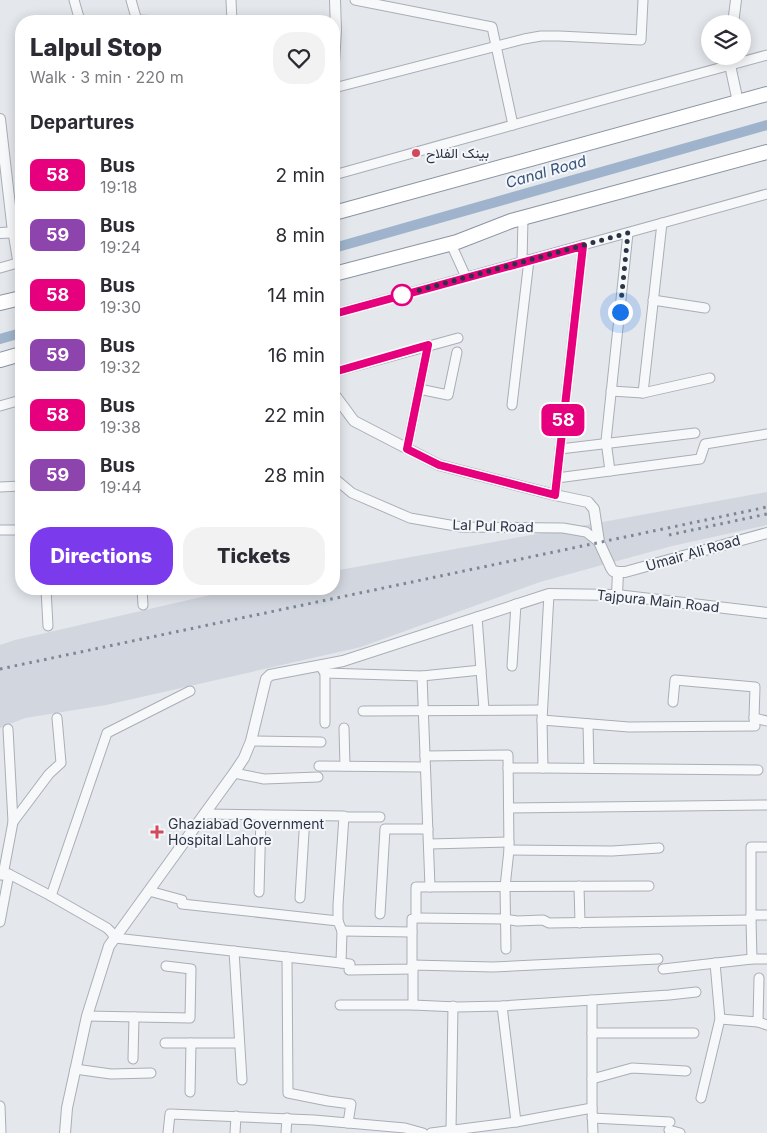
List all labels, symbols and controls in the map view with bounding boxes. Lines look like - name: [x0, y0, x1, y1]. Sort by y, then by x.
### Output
- map controls: [701, 15, 751, 65]
- button: layers: [701, 15, 751, 65]
- button: heart: [273, 32, 325, 84]
- text: Lalpul Stop: [30, 33, 162, 62]
- text: Walk · 3 min · 220 m: [30, 67, 184, 87]
- text: Departures: [30, 111, 134, 134]
- place label: بینک الفلاح: [426, 144, 489, 164]
- marker: بینک الفلاح: [410, 147, 422, 159]
- water label: Canal Road: [503, 151, 589, 192]
- text: Bus: [100, 154, 135, 177]
- text: 58: [46, 164, 69, 185]
- text: 2 min: [276, 164, 325, 187]
- text: 19:18: [100, 177, 137, 197]
- text: Bus: [100, 214, 135, 237]
- text: 59: [46, 224, 69, 245]
- text: 8 min: [275, 224, 325, 247]
- text: 19:24: [100, 237, 141, 257]
- text: Bus: [100, 274, 135, 297]
- text: 58: [46, 284, 69, 305]
- text: 14 min: [267, 284, 325, 307]
- unlabelled marker: [391, 284, 413, 306]
- text: 19:30: [100, 297, 141, 317]
- your location: [608, 300, 633, 325]
- text: Bus: [100, 334, 135, 357]
- text: 59: [46, 344, 69, 365]
- text: 16 min: [268, 344, 325, 367]
- text: 19:32: [100, 357, 141, 377]
- text: Bus: [100, 394, 135, 417]
- text: 58: [46, 404, 69, 425]
- text: 22 min: [264, 404, 325, 427]
- line badge: 58: [540, 404, 586, 436]
- text: 58: [551, 409, 575, 430]
- text: 19:38: [100, 417, 141, 437]
- text: Bus: [100, 454, 135, 477]
- text: 59: [46, 464, 69, 485]
- text: 28 min: [264, 464, 325, 487]
- text: 19:44: [100, 477, 142, 497]
- street label: Lal Pul Road: [452, 516, 534, 535]
- button: Directions: [30, 527, 173, 585]
- button: Tickets: [183, 527, 325, 585]
- street label: Umair Ali Road: [644, 531, 742, 574]
- street label: Tajpura Main Road: [596, 586, 720, 615]
- place label: Ghaziabad Government Hospital Lahore: [168, 815, 324, 848]
- marker: Ghaziabad Government Hospital Lahore: [150, 825, 164, 839]

